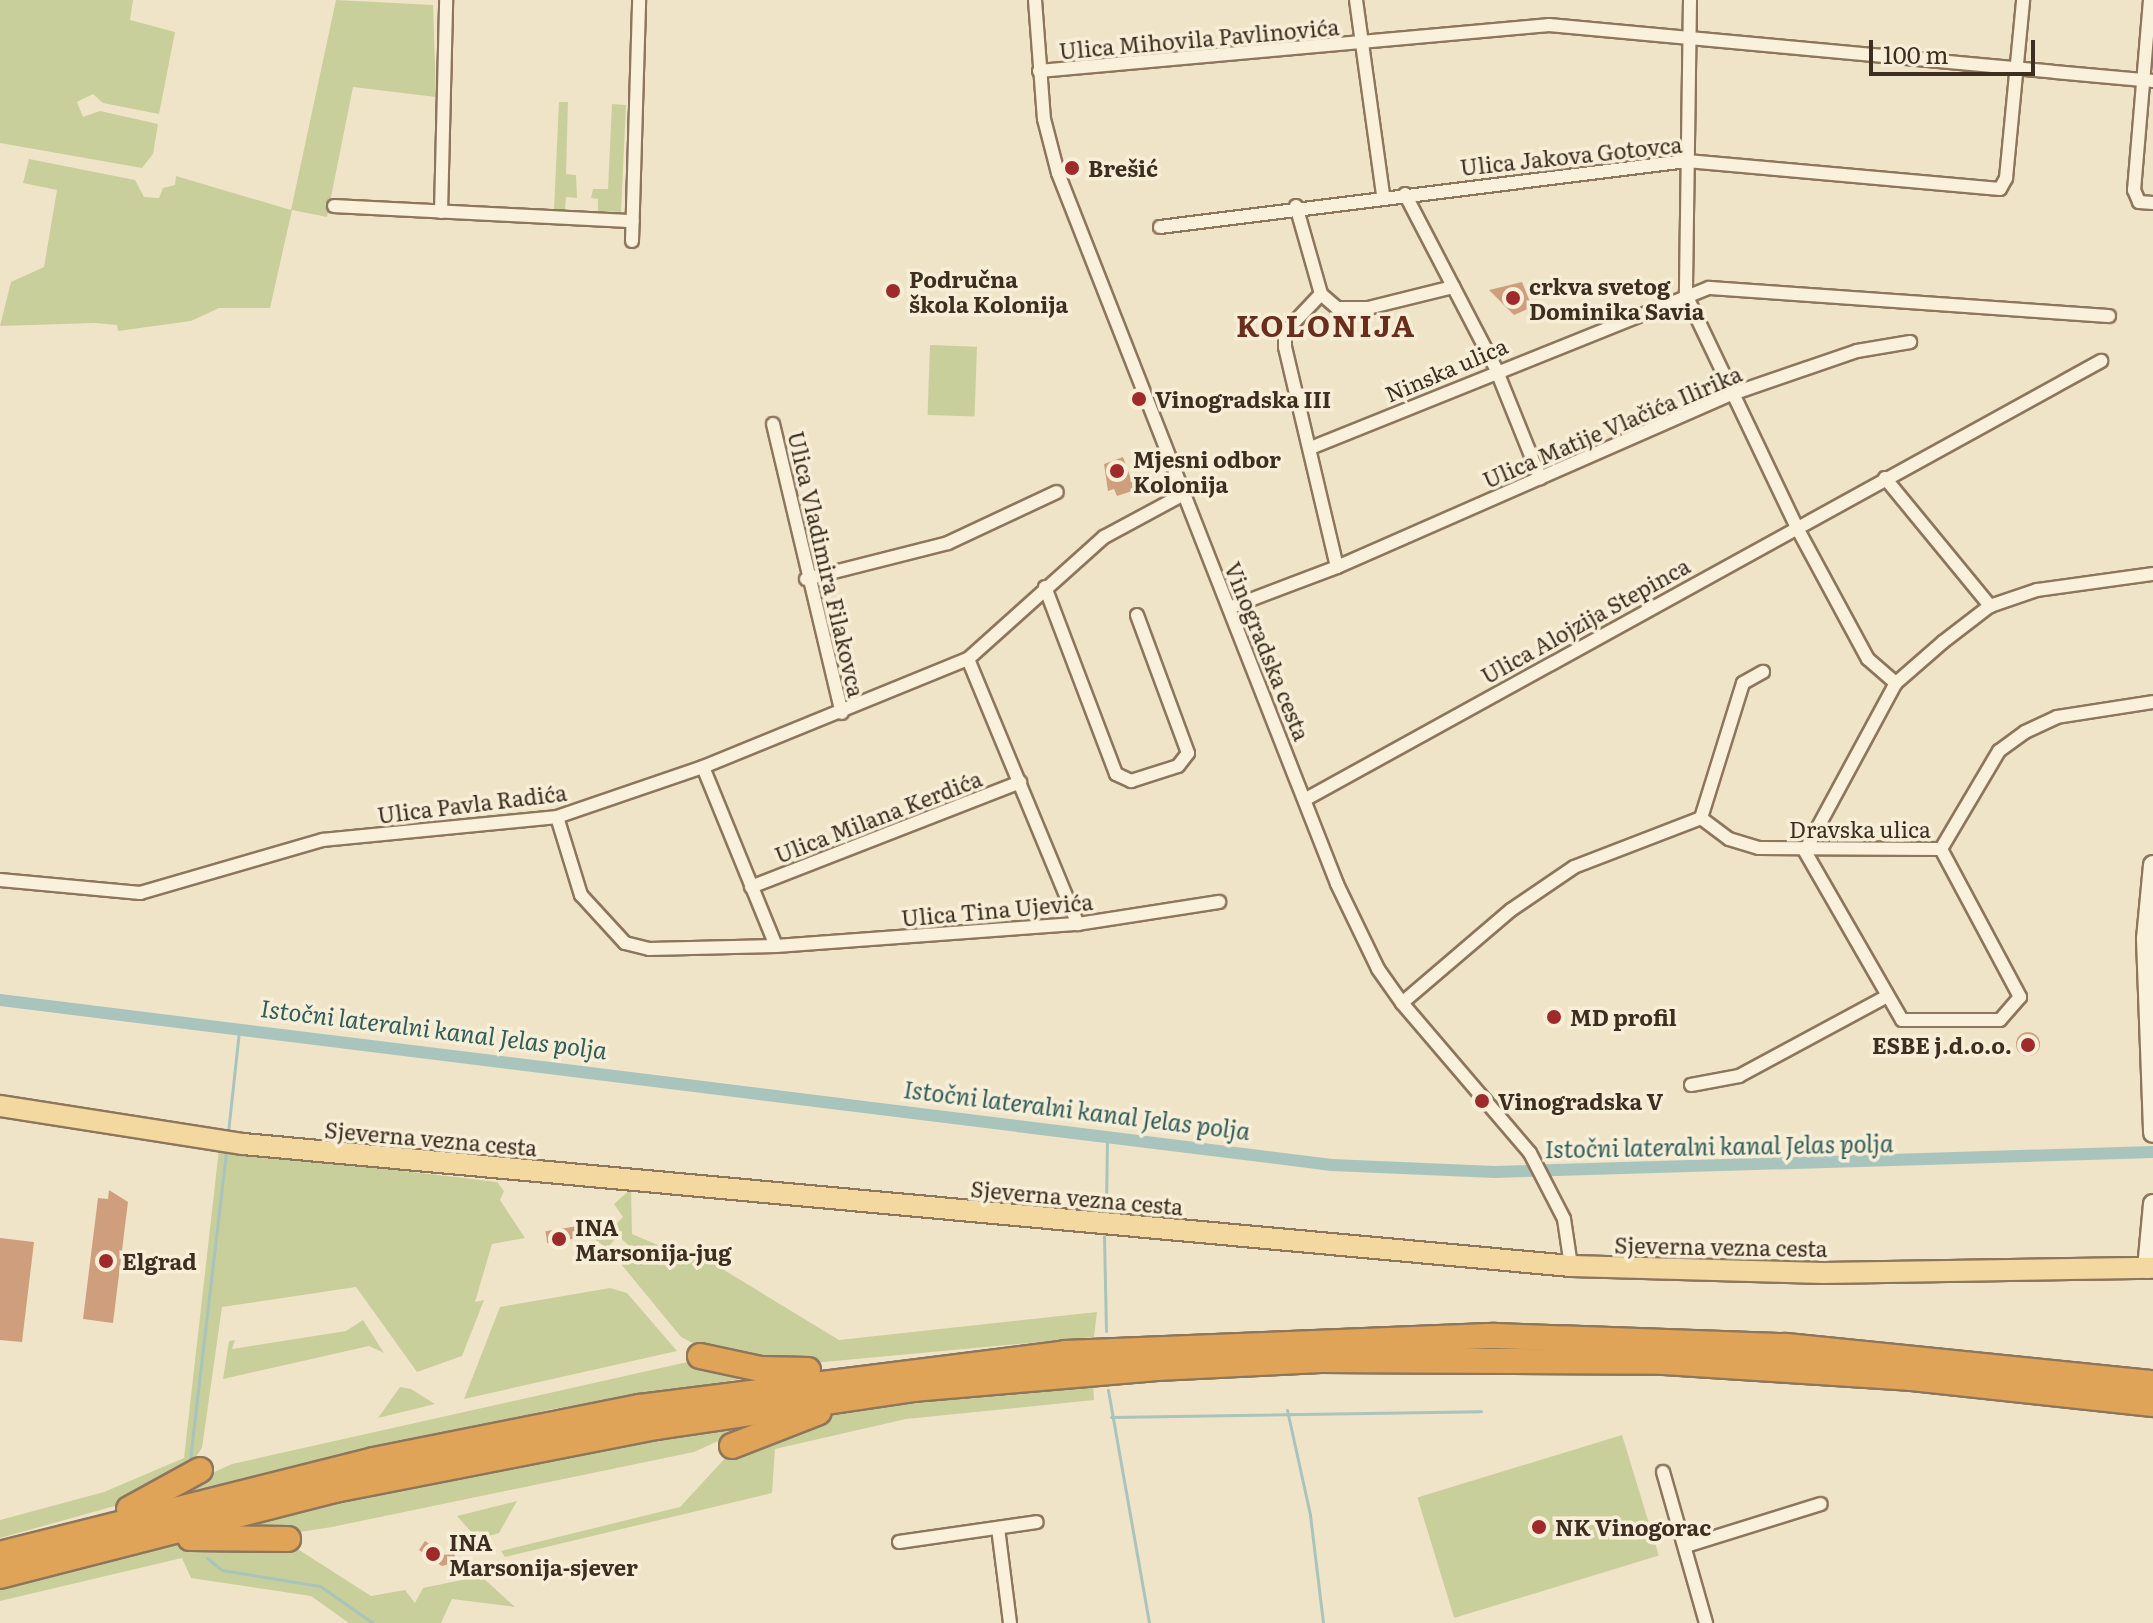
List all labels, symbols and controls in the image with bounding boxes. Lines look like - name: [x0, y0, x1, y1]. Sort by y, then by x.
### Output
- street label: Ulica Mihovila Pavlinovića: [1058, 13, 1340, 63]
- scale bar: [1873, 24, 2039, 74]
- text: 100 m: [1883, 36, 1949, 71]
- street label: Ulica Jakova Gotovca: [1459, 130, 1683, 180]
- place label: Brešić: [1088, 155, 1158, 181]
- marker: Brešić: [1063, 159, 1081, 177]
- place label: Područna škola Kolonija: [909, 265, 1068, 316]
- place label: crkva svetog Dominika Savia: [1529, 272, 1704, 324]
- marker: Područna škola Kolonija: [884, 282, 902, 300]
- marker: crkva svetog Dominika Savia: [1504, 289, 1522, 307]
- district label: KOLONIJA: [1236, 306, 1416, 342]
- street label: Ninska ulica: [1381, 331, 1511, 407]
- street label: Ulica Matije Vlačića Ilirika: [1478, 359, 1746, 493]
- place label: Vinogradska III: [1155, 386, 1331, 412]
- marker: Vinogradska III: [1130, 390, 1148, 408]
- street label: Ulica Vladimira Filakovca: [784, 428, 870, 700]
- place label: Mjesni odbor Kolonija: [1133, 445, 1281, 496]
- marker: Mjesni odbor Kolonija: [1108, 462, 1126, 480]
- street label: Ulica Alojzija Stepinca: [1476, 552, 1694, 688]
- street label: Vinogradska cesta: [1220, 558, 1316, 744]
- street label: Ulica Milana Kerdića: [771, 764, 985, 868]
- street label: Ulica Pavla Radića: [376, 778, 568, 828]
- street label: Dravska ulica: [1789, 816, 1931, 842]
- street label: Ulica Tina Ujevića: [900, 887, 1094, 931]
- water label: Istočni lateralni kanal Jelas polja: [259, 992, 609, 1064]
- place label: MD profil: [1570, 1004, 1677, 1030]
- marker: MD profil: [1545, 1008, 1563, 1026]
- place label: ESBE j.d.o.o.: [1872, 1032, 2012, 1058]
- marker: ESBE j.d.o.o.: [2019, 1036, 2037, 1054]
- water label: Istočni lateralni kanal Jelas polja: [902, 1073, 1252, 1145]
- place label: Vinogradska V: [1498, 1088, 1663, 1114]
- marker: Vinogradska V: [1473, 1092, 1491, 1110]
- street label: Sjeverna vezna cesta: [324, 1116, 538, 1160]
- water label: Istočni lateralni kanal Jelas polja: [1544, 1128, 1894, 1162]
- street label: Sjeverna vezna cesta: [970, 1175, 1184, 1219]
- place label: INA Marsonija-jug: [575, 1213, 732, 1264]
- marker: INA Marsonija-jug: [550, 1230, 568, 1248]
- street label: Sjeverna vezna cesta: [1614, 1231, 1828, 1261]
- place label: Elgrad: [122, 1248, 197, 1274]
- marker: Elgrad: [97, 1252, 115, 1270]
- place label: NK Vinogorac: [1555, 1514, 1711, 1540]
- marker: NK Vinogorac: [1530, 1518, 1548, 1536]
- place label: INA Marsonija-sjever: [449, 1528, 638, 1580]
- marker: INA Marsonija-sjever: [424, 1545, 442, 1563]

